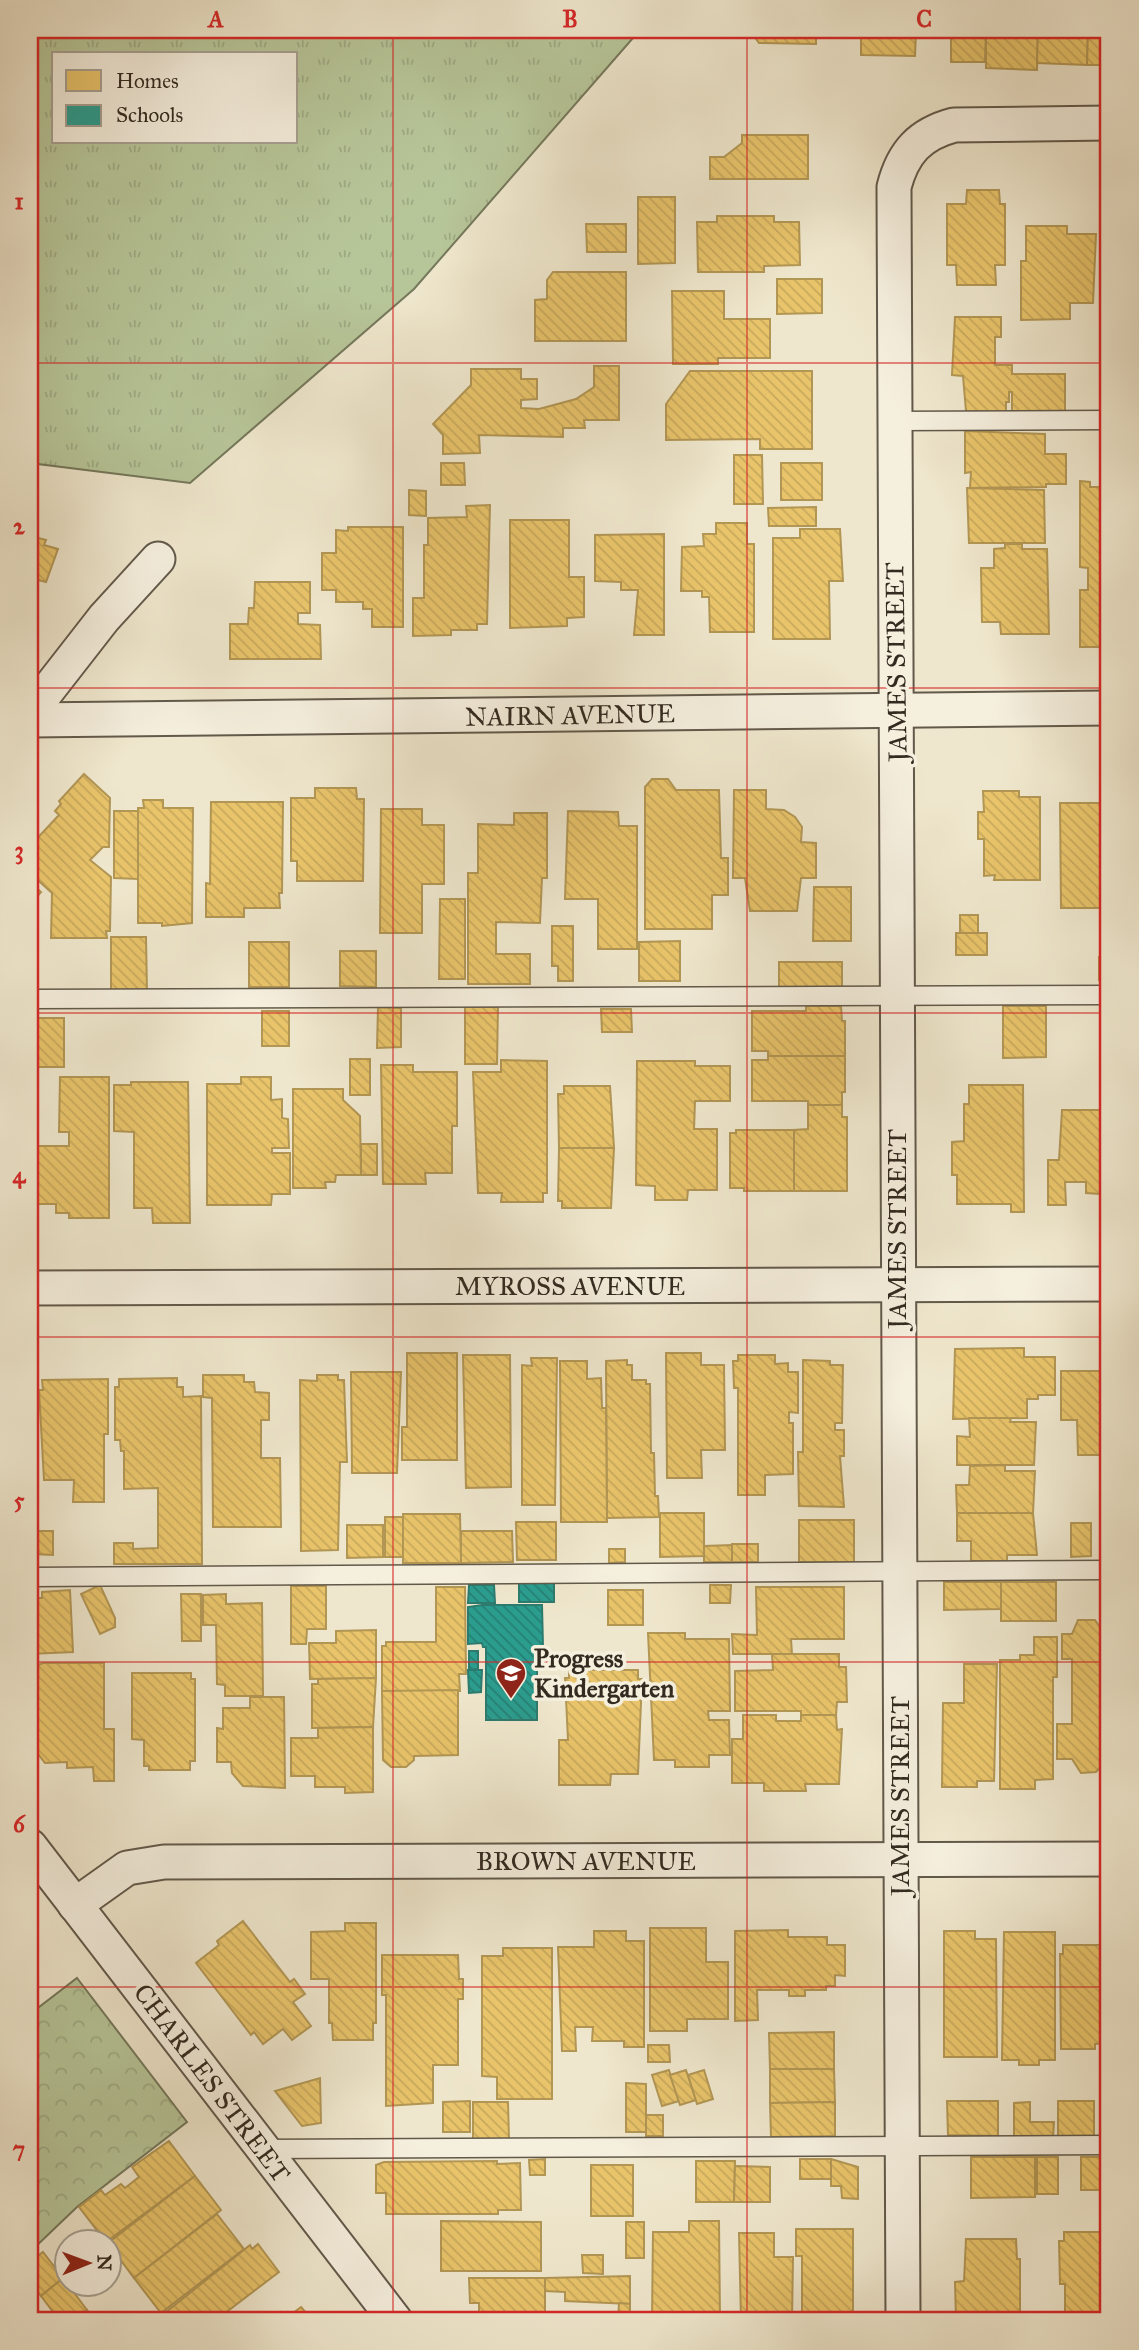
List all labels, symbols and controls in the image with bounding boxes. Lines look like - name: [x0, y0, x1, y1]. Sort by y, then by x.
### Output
- text: A: [206, 5, 224, 33]
- text: B: [562, 5, 578, 33]
- text: C: [916, 5, 932, 33]
- legend: [52, 52, 298, 144]
- text: Homes: [116, 68, 179, 94]
- text: Schools: [116, 102, 183, 128]
- text: 1: [14, 187, 24, 215]
- text: 2: [13, 512, 25, 540]
- street label: JAMES STREET: [878, 562, 914, 765]
- street label: NAIRN AVENUE: [465, 697, 675, 733]
- text: 3: [14, 836, 24, 865]
- street label: JAMES STREET: [881, 1129, 913, 1332]
- text: 4: [13, 1161, 27, 1189]
- street label: MYROSS AVENUE: [455, 1270, 685, 1302]
- text: 5: [14, 1486, 25, 1514]
- place label: Progress Kindergarten: [534, 1642, 674, 1705]
- school or university icon: Progress Kindergarten: [494, 1656, 528, 1700]
- street label: JAMES STREET: [884, 1696, 916, 1899]
- text: 6: [13, 1810, 26, 1838]
- street label: BROWN AVENUE: [476, 1845, 696, 1877]
- street label: CHARLES STREET: [127, 1977, 297, 2189]
- text: 7: [13, 2135, 25, 2163]
- north arrow: [52, 2228, 122, 2298]
- text: N: [93, 2254, 116, 2271]

